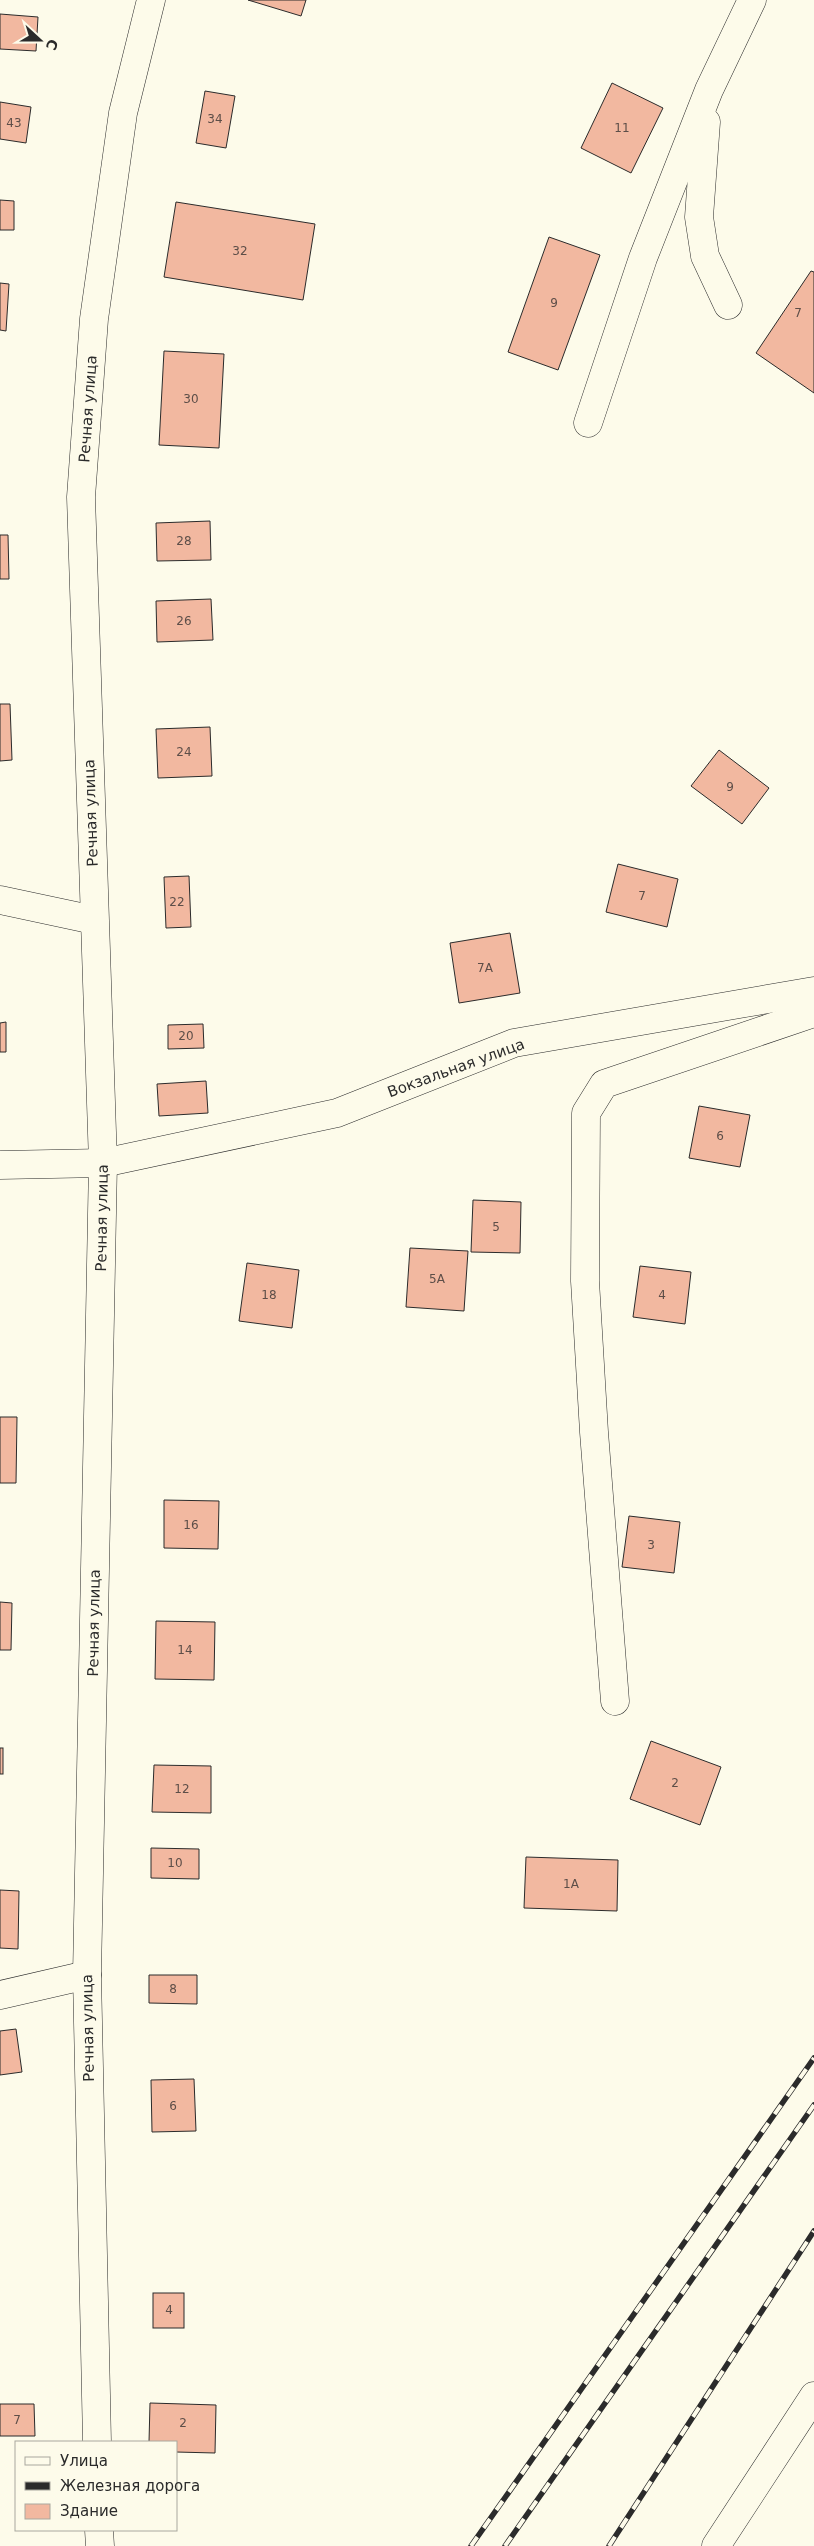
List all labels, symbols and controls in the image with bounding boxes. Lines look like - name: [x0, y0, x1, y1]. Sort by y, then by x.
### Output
- north arrow: [15, 15, 65, 65]
- text: С: [43, 37, 61, 52]
- house number: 34: [207, 112, 223, 126]
- house number: 43: [6, 116, 22, 130]
- house number: 11: [614, 121, 630, 135]
- house number: 32: [232, 244, 248, 258]
- house number: 9: [550, 296, 558, 310]
- house number: 7: [794, 306, 802, 320]
- street label: Речная улица: [75, 355, 101, 463]
- house number: 30: [183, 392, 199, 406]
- house number: 28: [176, 534, 192, 548]
- house number: 26: [176, 614, 192, 628]
- house number: 24: [176, 745, 192, 759]
- street label: Речная улица: [80, 759, 102, 867]
- house number: 9: [726, 780, 734, 794]
- house number: 7: [638, 889, 646, 903]
- house number: 22: [169, 895, 185, 909]
- house number: 7А: [477, 961, 494, 975]
- house number: 20: [178, 1029, 194, 1043]
- street label: Вокзальная улица: [385, 1035, 527, 1101]
- house number: 6: [716, 1129, 724, 1143]
- street label: Речная улица: [92, 1164, 112, 1272]
- house number: 5: [492, 1220, 500, 1234]
- house number: 5А: [429, 1272, 446, 1286]
- house number: 18: [261, 1288, 277, 1302]
- house number: 4: [658, 1288, 666, 1302]
- house number: 16: [183, 1518, 199, 1532]
- house number: 3: [647, 1538, 655, 1552]
- street label: Речная улица: [84, 1569, 104, 1677]
- house number: 14: [177, 1643, 193, 1657]
- house number: 2: [671, 1776, 679, 1790]
- house number: 12: [174, 1782, 190, 1796]
- house number: 10: [167, 1856, 183, 1870]
- house number: 1А: [563, 1877, 580, 1891]
- street label: Речная улица: [78, 1974, 98, 2082]
- house number: 8: [169, 1982, 177, 1996]
- house number: 6: [169, 2099, 177, 2113]
- house number: 4: [165, 2303, 173, 2317]
- house number: 7: [13, 2413, 21, 2427]
- house number: 2: [179, 2416, 187, 2430]
- legend: [15, 2441, 178, 2531]
- text: Улица: [60, 2452, 108, 2470]
- text: Железная дорога: [60, 2477, 200, 2495]
- text: Здание: [60, 2502, 118, 2520]

